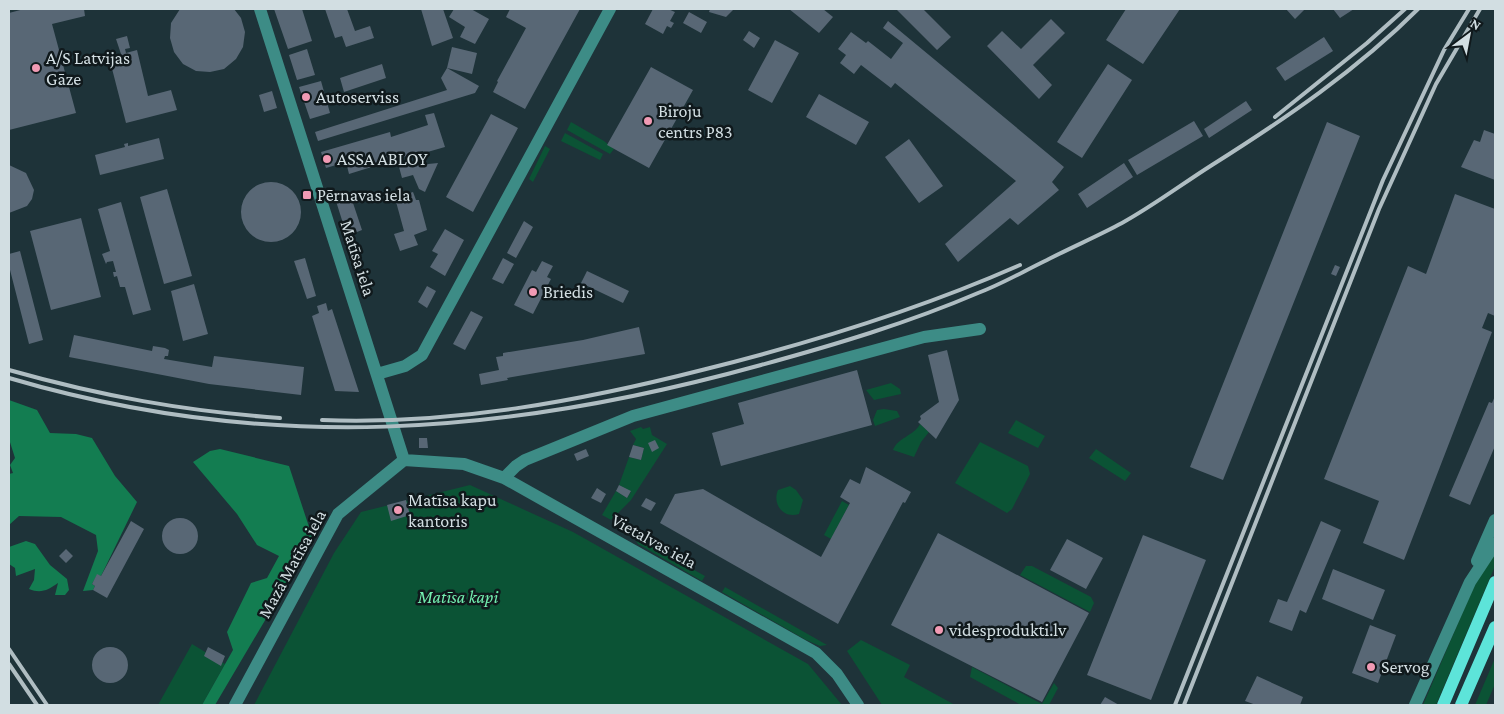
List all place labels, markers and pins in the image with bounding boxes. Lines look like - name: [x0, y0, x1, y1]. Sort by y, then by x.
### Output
- place label: A/S Latvijas Gāze: [46, 48, 130, 89]
- marker: A/S Latvijas Gāze: [30, 62, 42, 74]
- place label: Autoserviss: [316, 87, 399, 107]
- marker: Autoserviss: [300, 91, 312, 103]
- place label: Biroju centrs P83: [658, 101, 732, 142]
- marker: Biroju centrs P83: [642, 115, 654, 127]
- place label: ASSA ABLOY: [337, 149, 428, 169]
- marker: ASSA ABLOY: [321, 153, 333, 165]
- place label: Pērnavas iela: [317, 185, 411, 205]
- marker: Pērnavas iela: [301, 189, 313, 201]
- place label: Briedis: [543, 282, 593, 302]
- marker: Briedis: [527, 286, 539, 298]
- place label: Matīsa kapu kantoris: [408, 490, 497, 531]
- marker: Matīsa kapu kantoris: [392, 504, 404, 516]
- place label: videsprodukti.lv: [948, 620, 1067, 640]
- marker: videsprodukti.lv: [933, 624, 945, 636]
- place label: Servog: [1381, 657, 1430, 677]
- marker: Servog: [1365, 661, 1377, 673]

